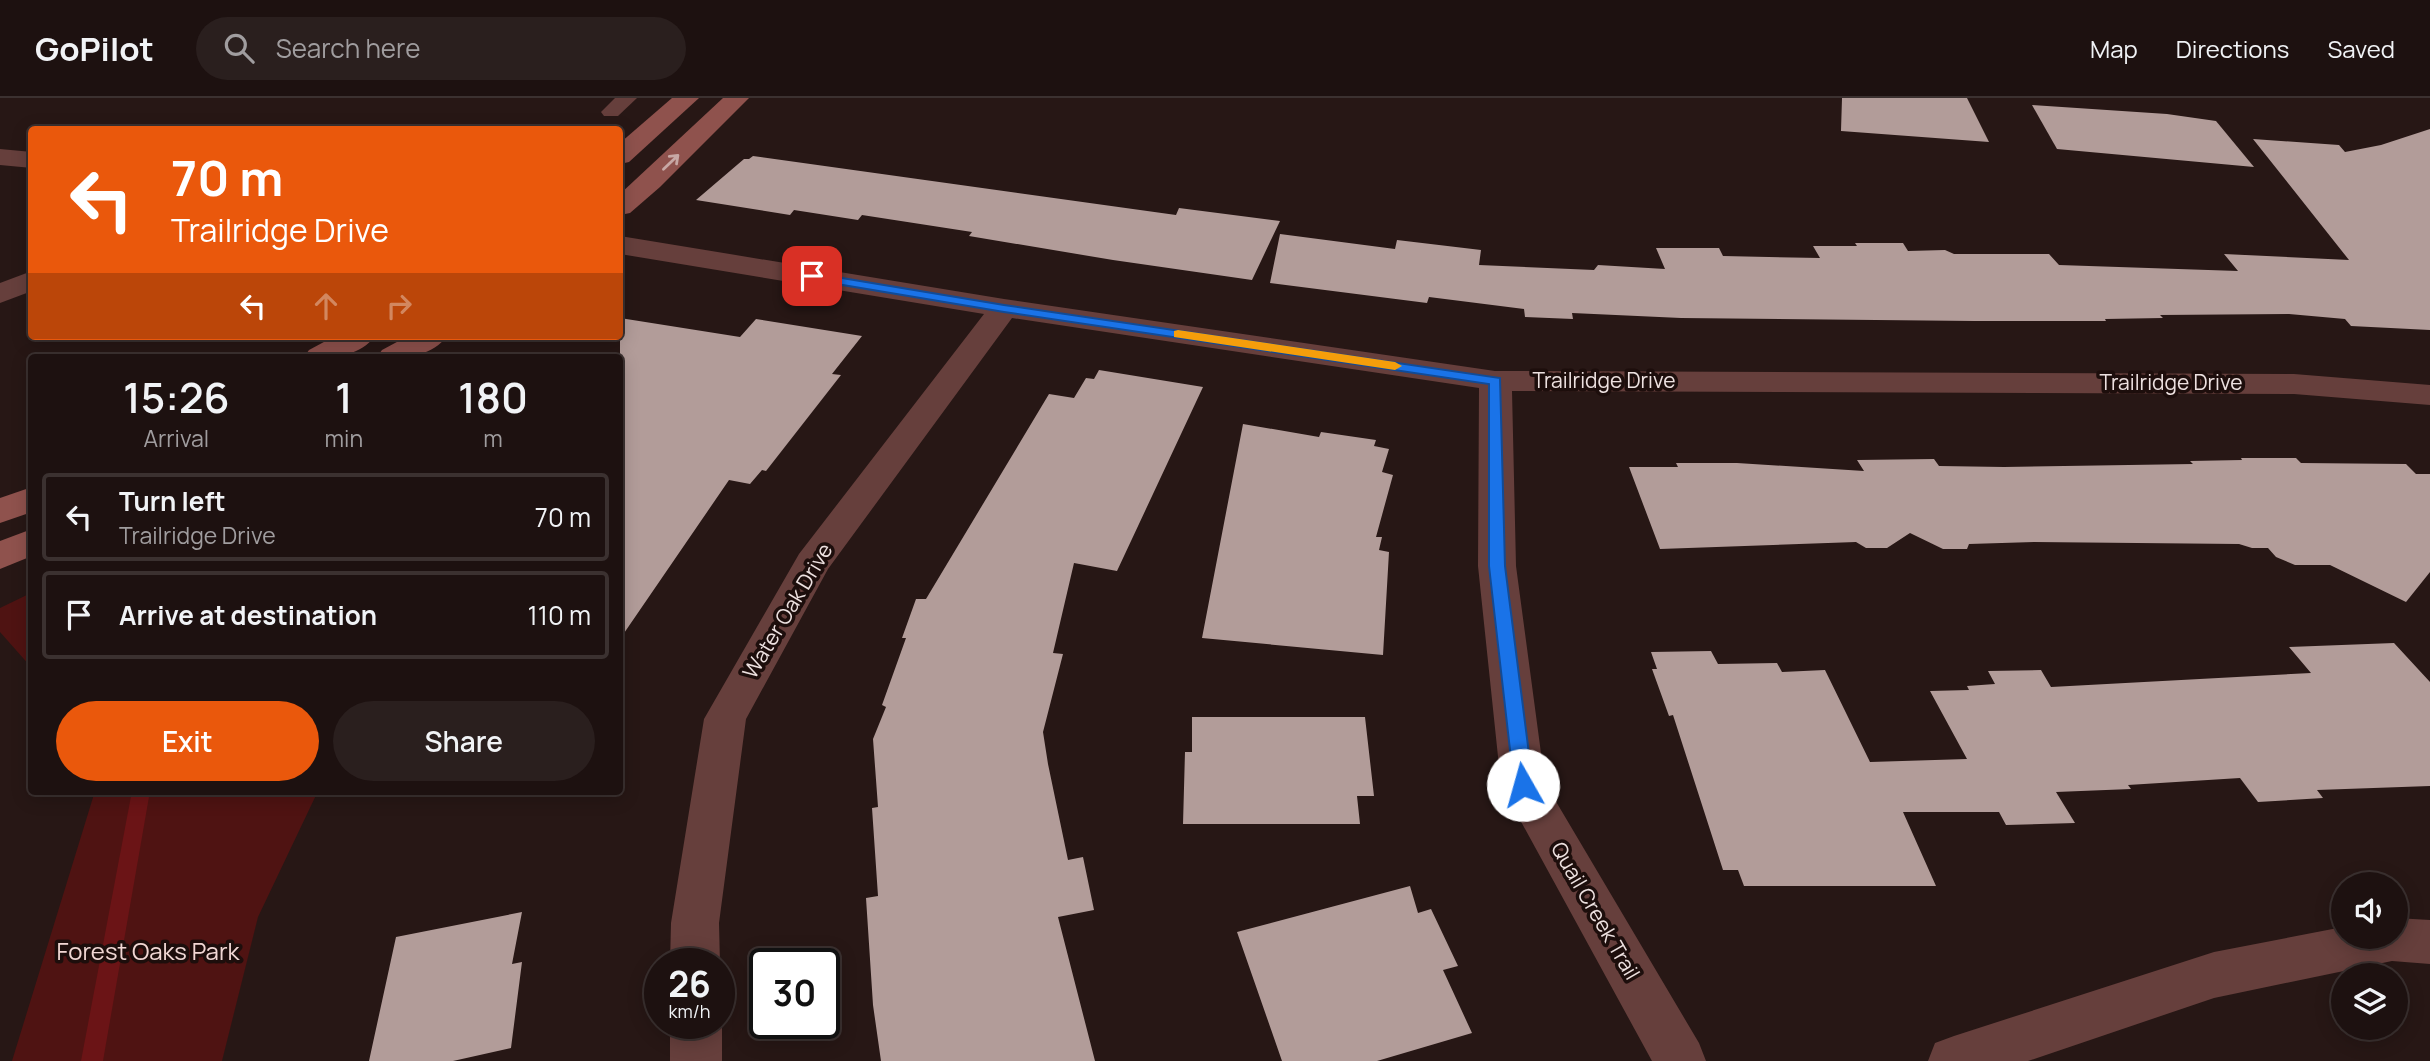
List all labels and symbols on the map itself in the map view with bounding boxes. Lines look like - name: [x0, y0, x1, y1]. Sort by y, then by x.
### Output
- one-way arrow: [662, 154, 679, 171]
- pin: [782, 246, 842, 306]
- street label: Trailridge Drive: [1532, 366, 1676, 394]
- street label: Trailridge Drive: [2099, 368, 2243, 396]
- street label: Water Oak Drive: [736, 538, 839, 683]
- position arrow: [1486, 748, 1560, 822]
- street label: Quail Creek Trail: [1545, 836, 1647, 985]
- park label: Forest Oaks Park: [57, 934, 241, 967]
- speed limit sign: 30: [749, 948, 840, 1039]

